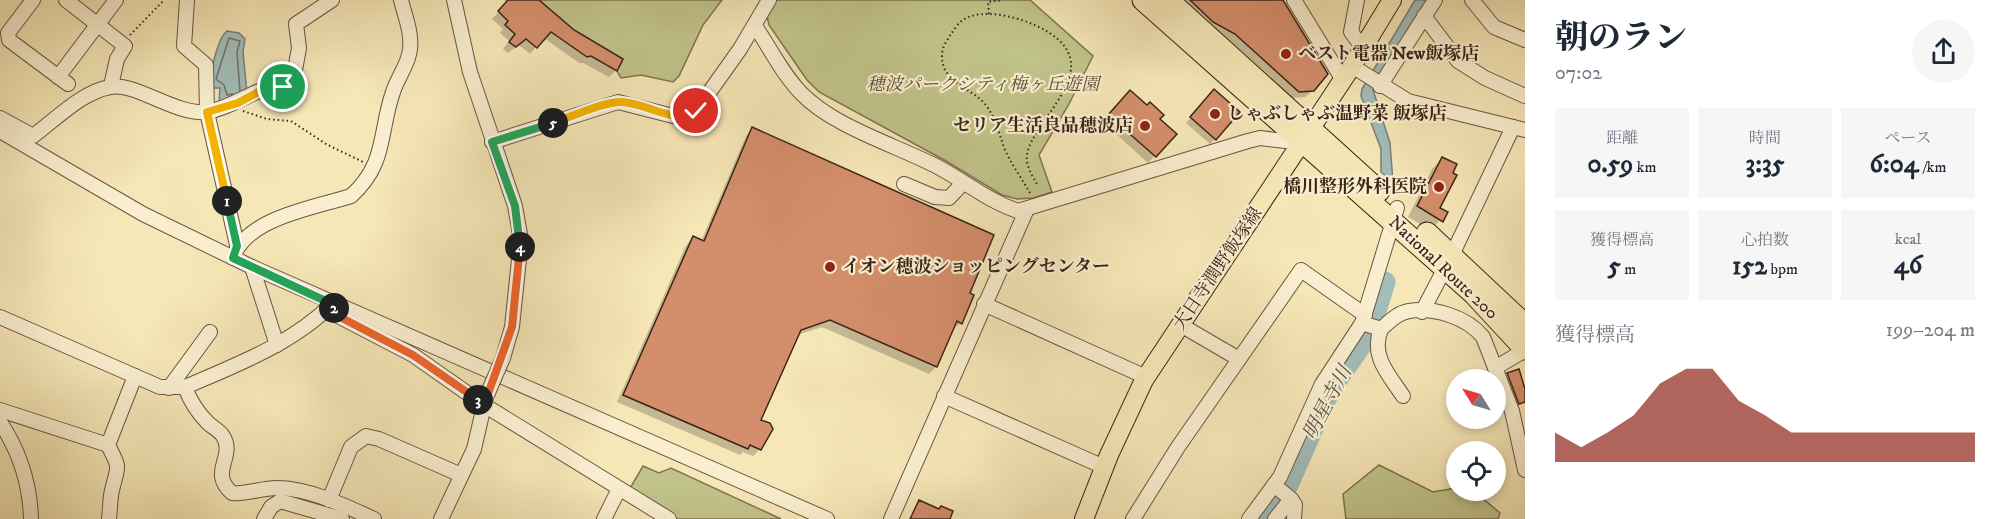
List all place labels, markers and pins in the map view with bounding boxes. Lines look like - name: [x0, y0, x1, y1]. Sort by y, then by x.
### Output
- place label: ベスト電器 New飯塚店: [1298, 43, 1479, 65]
- marker: ベスト電器 New飯塚店: [1279, 47, 1293, 61]
- pin: [257, 61, 308, 112]
- pin: [670, 85, 721, 136]
- place label: しゃぶしゃぶ温野菜 飯塚店: [1227, 103, 1447, 125]
- marker: しゃぶしゃぶ温野菜 飯塚店: [1208, 107, 1222, 121]
- pin: 5: [538, 108, 568, 138]
- place label: セリア生活良品穂波店: [953, 115, 1133, 137]
- marker: セリア生活良品穂波店: [1138, 119, 1152, 133]
- place label: 橋川整形外科医院: [1283, 176, 1427, 198]
- marker: 橋川整形外科医院: [1432, 180, 1446, 194]
- pin: 1: [212, 186, 242, 216]
- pin: 4: [505, 232, 535, 262]
- place label: イオン穂波ショッピングセンター: [842, 256, 1110, 278]
- marker: イオン穂波ショッピングセンター: [823, 260, 837, 274]
- pin: 2: [319, 293, 349, 323]
- pin: 3: [463, 385, 493, 415]

